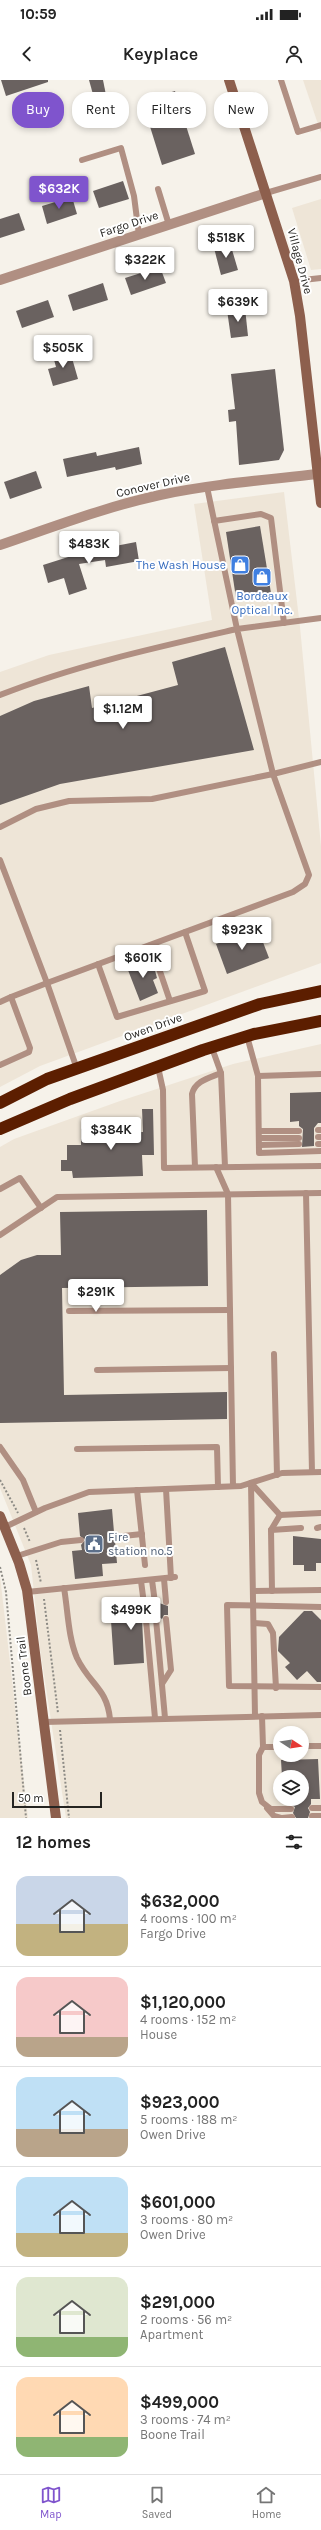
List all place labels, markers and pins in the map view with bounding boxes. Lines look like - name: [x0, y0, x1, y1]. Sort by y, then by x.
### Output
- pin: $632K: [31, 176, 87, 210]
- pin: $518K: [198, 225, 254, 259]
- pin: $322K: [117, 247, 173, 281]
- pin: $639K: [210, 289, 266, 323]
- pin: $505K: [35, 335, 91, 369]
- pin: $483K: [61, 531, 117, 565]
- shop icon: The Wash House: [229, 554, 251, 576]
- place label: The Wash House: [136, 558, 226, 572]
- shop icon: Bordeaux Optical Inc.: [251, 566, 273, 588]
- place label: Bordeaux Optical Inc.: [232, 589, 292, 617]
- pin: $1.12M: [90, 696, 156, 730]
- pin: $923K: [214, 917, 270, 951]
- pin: $601K: [115, 945, 171, 979]
- pin: $384K: [83, 1117, 139, 1151]
- pin: $291K: [68, 1279, 124, 1313]
- place label: Fire station no.5: [108, 1530, 173, 1558]
- public building icon: Fire station no.5: [83, 1533, 105, 1555]
- pin: $499K: [103, 1597, 159, 1631]

